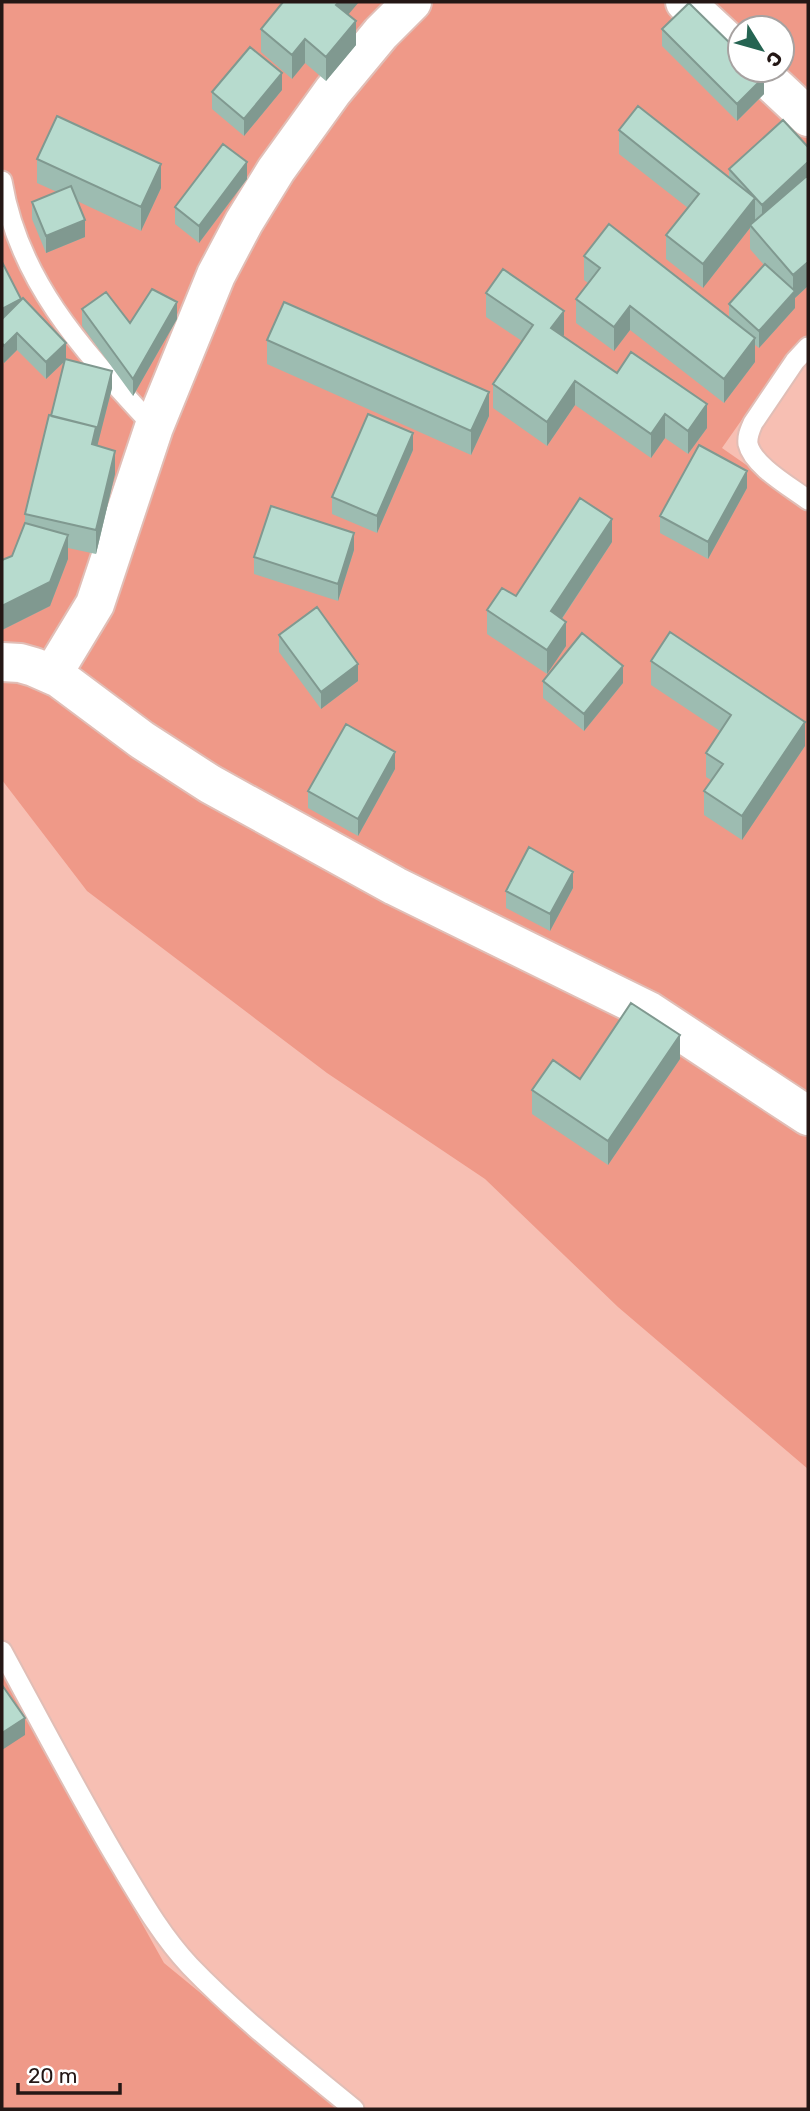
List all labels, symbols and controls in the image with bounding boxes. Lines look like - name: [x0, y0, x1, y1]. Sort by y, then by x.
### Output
- north arrow: [726, 14, 796, 84]
- text: С: [761, 47, 787, 71]
- scale bar: [18, 2052, 119, 2096]
- text: 20 m: [28, 2063, 77, 2088]

